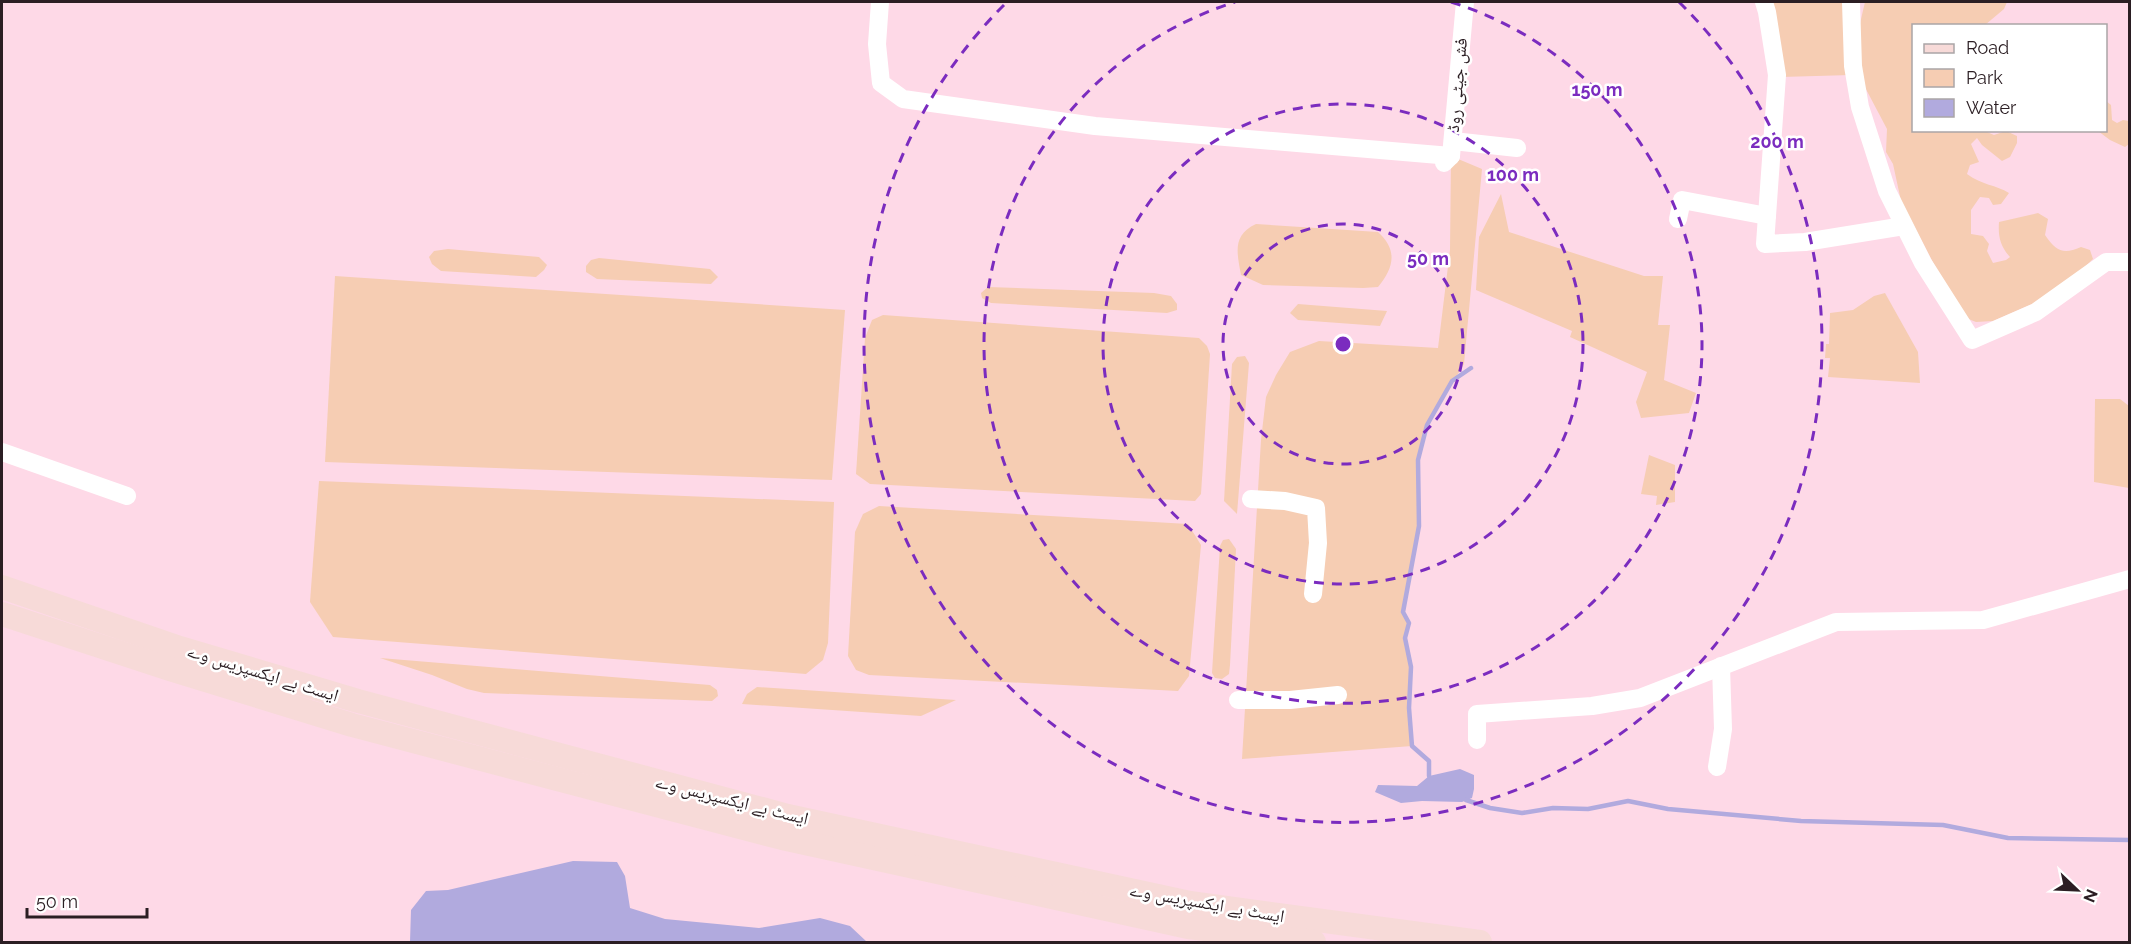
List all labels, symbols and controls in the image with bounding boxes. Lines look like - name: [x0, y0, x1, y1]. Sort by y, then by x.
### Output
- legend: [1912, 24, 2107, 132]
- street label: فش جیٹی روڈ: [1442, 37, 1472, 133]
- text: Road: [1966, 37, 2009, 58]
- text: Park: [1966, 67, 2003, 88]
- text: 150 m: [1572, 79, 1623, 100]
- text: Water: [1966, 97, 2017, 118]
- text: 200 m: [1750, 131, 1804, 152]
- text: 100 m: [1487, 164, 1539, 185]
- text: 50 m: [1407, 248, 1449, 269]
- centre of rings: [1333, 334, 1353, 354]
- street label: ایسٹ بے ایکسپریس وے: [185, 640, 341, 707]
- street label: ایسٹ بے ایکسپریس وے: [653, 770, 811, 830]
- north arrow: [2047, 860, 2107, 920]
- street label: ایسٹ بے ایکسپریس وے: [1128, 879, 1286, 928]
- scale bar: [27, 881, 147, 919]
- text: N: [2079, 886, 2101, 905]
- text: 50 m: [36, 891, 78, 912]

